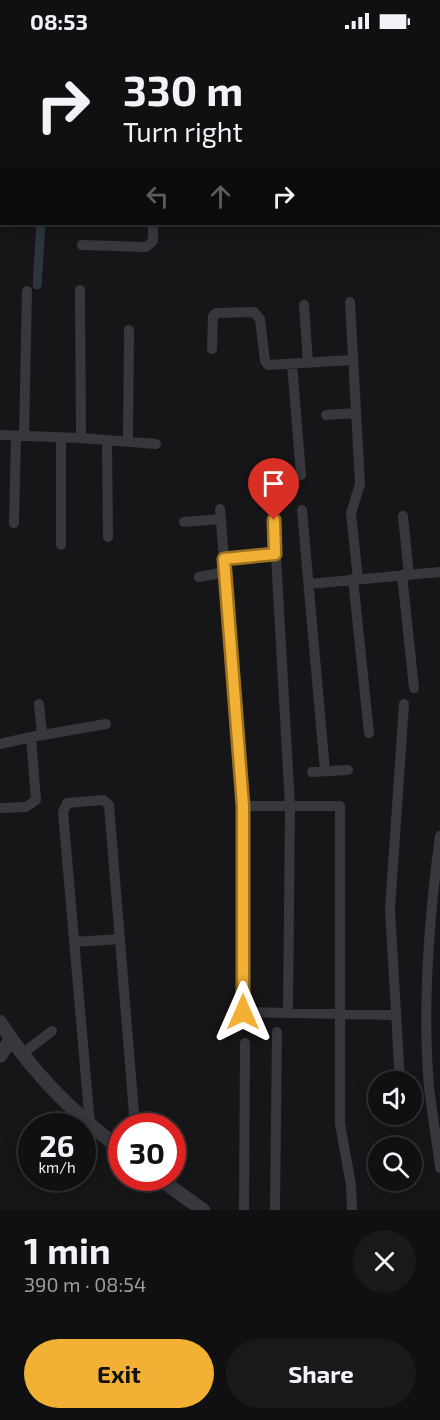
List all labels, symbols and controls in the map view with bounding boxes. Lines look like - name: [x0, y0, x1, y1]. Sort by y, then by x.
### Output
- text: 08:53: [30, 8, 88, 34]
- text: 330 m: [123, 64, 243, 114]
- icon: right: [24, 66, 102, 144]
- text: Turn right: [123, 115, 243, 147]
- icon: left: [141, 180, 174, 213]
- icon: ahead: [204, 180, 237, 213]
- icon: right: [267, 180, 300, 213]
- pin: [248, 458, 299, 520]
- icon: arrive: [257, 467, 290, 500]
- position arrow: [211, 980, 275, 1044]
- map controls: [368, 1071, 422, 1191]
- button: sound: [368, 1071, 422, 1125]
- speed limit sign: 30: [108, 1113, 186, 1191]
- text: 26: [39, 1127, 75, 1163]
- button: search: [368, 1137, 422, 1191]
- text: km/h: [38, 1158, 76, 1176]
- text: 1 min: [24, 1228, 111, 1271]
- button: close: [353, 1230, 416, 1293]
- text: 390 m · 08:54: [24, 1272, 146, 1296]
- button: Exit: [24, 1339, 214, 1408]
- button: Share: [226, 1339, 416, 1408]

